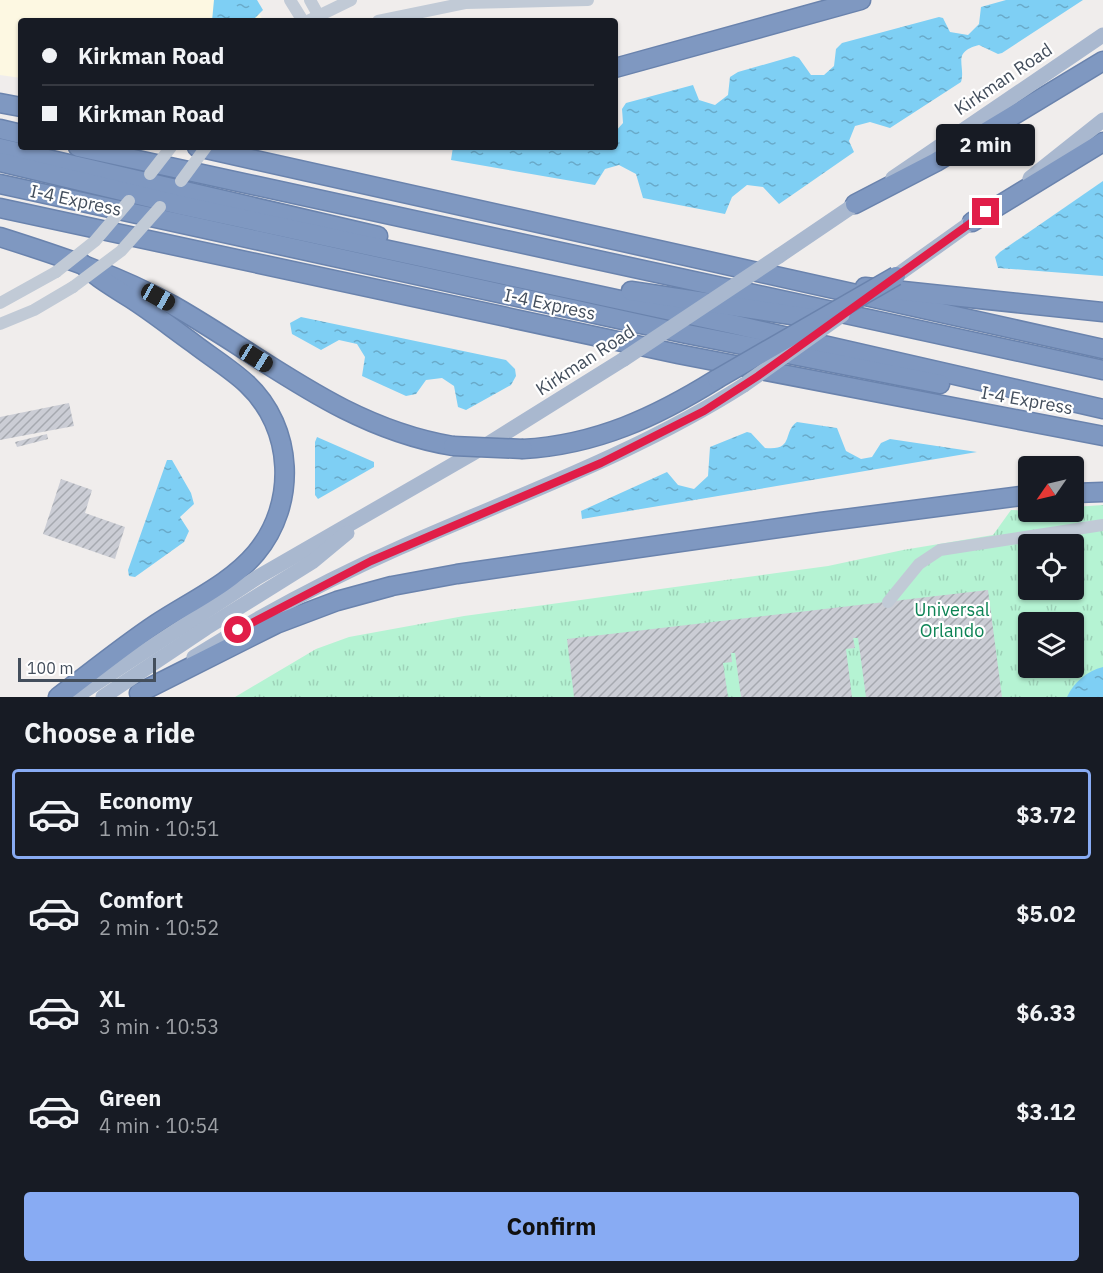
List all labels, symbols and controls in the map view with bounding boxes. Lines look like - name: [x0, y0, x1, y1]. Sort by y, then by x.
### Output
- street label: Kirkman Road: [950, 38, 1056, 120]
- text: Kirkman Road: [78, 41, 224, 70]
- text: Kirkman Road: [78, 99, 224, 128]
- callout: 2 min: [936, 125, 1036, 167]
- text: 2 min: [959, 131, 1012, 158]
- street label: I-4 Express: [28, 179, 124, 221]
- route end: [972, 198, 999, 225]
- car: [138, 280, 178, 314]
- street label: I-4 Express: [502, 283, 598, 325]
- street label: Kirkman Road: [531, 320, 639, 400]
- car: [236, 341, 276, 375]
- street label: I-4 Express: [979, 381, 1075, 419]
- north arrow: [1018, 456, 1084, 522]
- map controls: [1018, 456, 1084, 678]
- button: locate: [1018, 534, 1084, 600]
- park label: Universal Orlando: [914, 598, 990, 642]
- button: layers: [1018, 612, 1084, 678]
- route start: [224, 616, 251, 643]
- scale bar: [18, 655, 156, 682]
- text: 100 m: [27, 658, 74, 678]
- text: Choose a ride: [24, 715, 195, 750]
- text: Economy: [99, 786, 193, 815]
- icon: car: [27, 787, 81, 841]
- text: $3.72: [1016, 800, 1076, 829]
- text: 1 min · 10:51: [99, 815, 219, 842]
- text: Comfort: [99, 885, 183, 914]
- icon: car: [27, 886, 81, 940]
- text: $5.02: [1016, 899, 1076, 928]
- text: 2 min · 10:52: [99, 914, 219, 941]
- text: XL: [99, 984, 125, 1013]
- icon: car: [27, 985, 81, 1039]
- text: $6.33: [1016, 998, 1076, 1027]
- text: 3 min · 10:53: [99, 1013, 219, 1040]
- text: Green: [99, 1083, 161, 1112]
- icon: car: [27, 1084, 81, 1138]
- text: $3.12: [1016, 1097, 1076, 1126]
- text: 4 min · 10:54: [99, 1112, 219, 1139]
- button: Confirm: [24, 1192, 1079, 1261]

